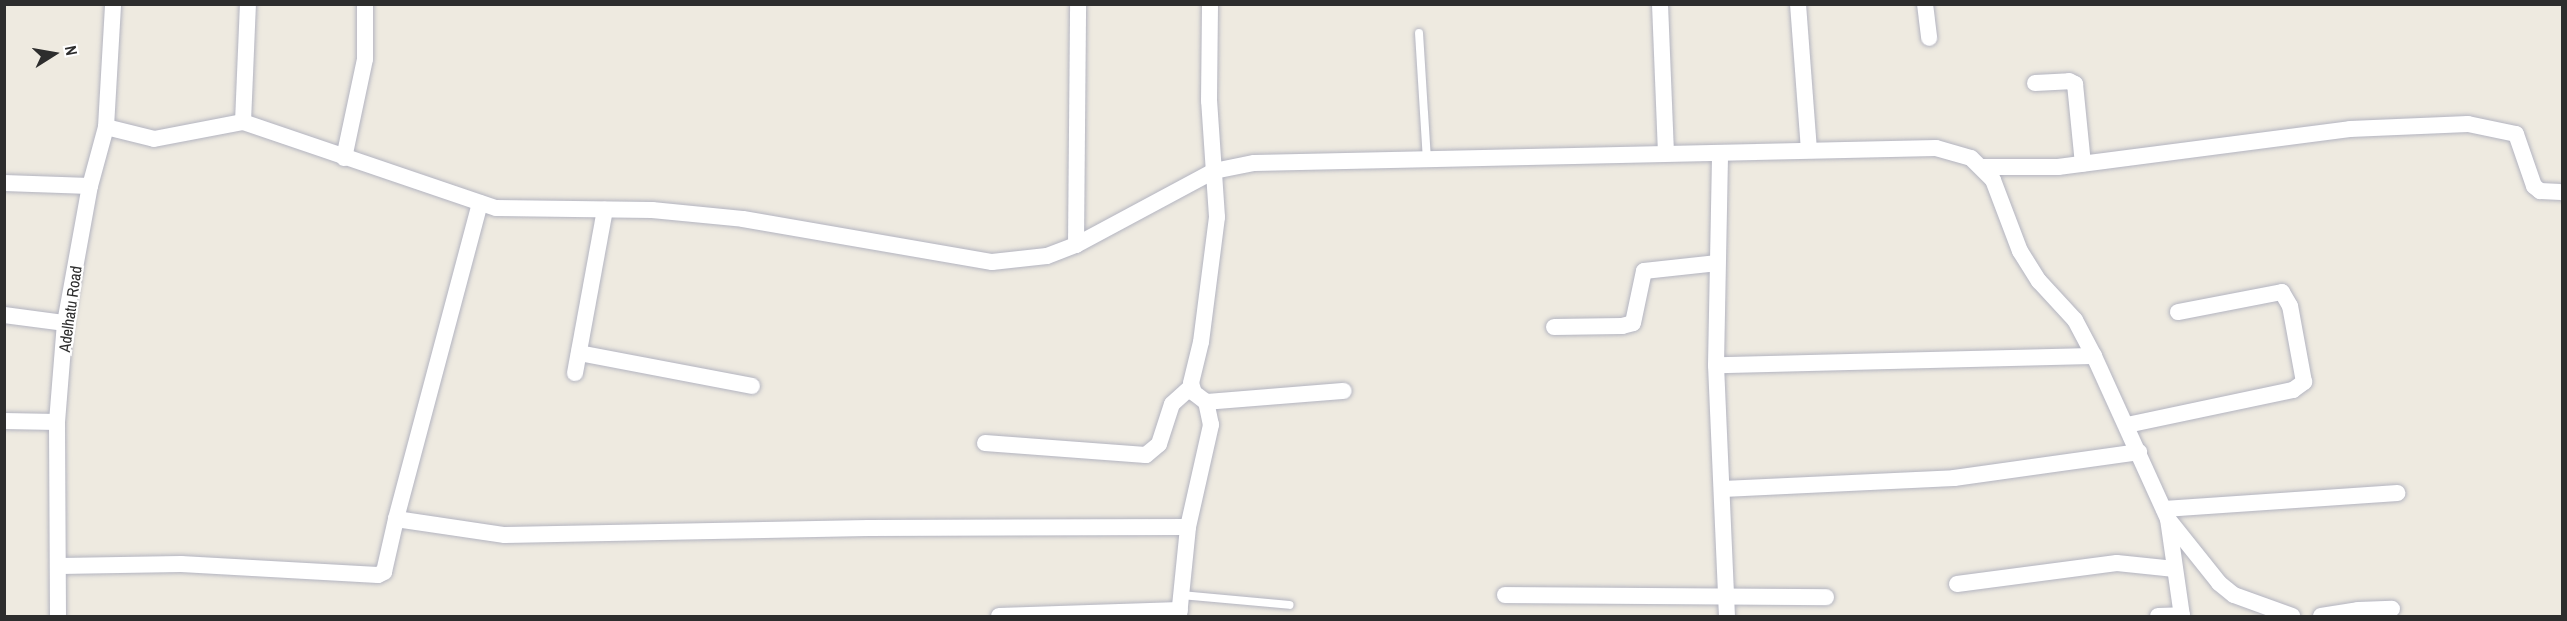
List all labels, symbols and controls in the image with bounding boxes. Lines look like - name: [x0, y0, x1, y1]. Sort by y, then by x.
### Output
- north arrow: [24, 24, 84, 84]
- text: N: [60, 44, 83, 57]
- street label: Adelhatu Road: [54, 265, 86, 353]

